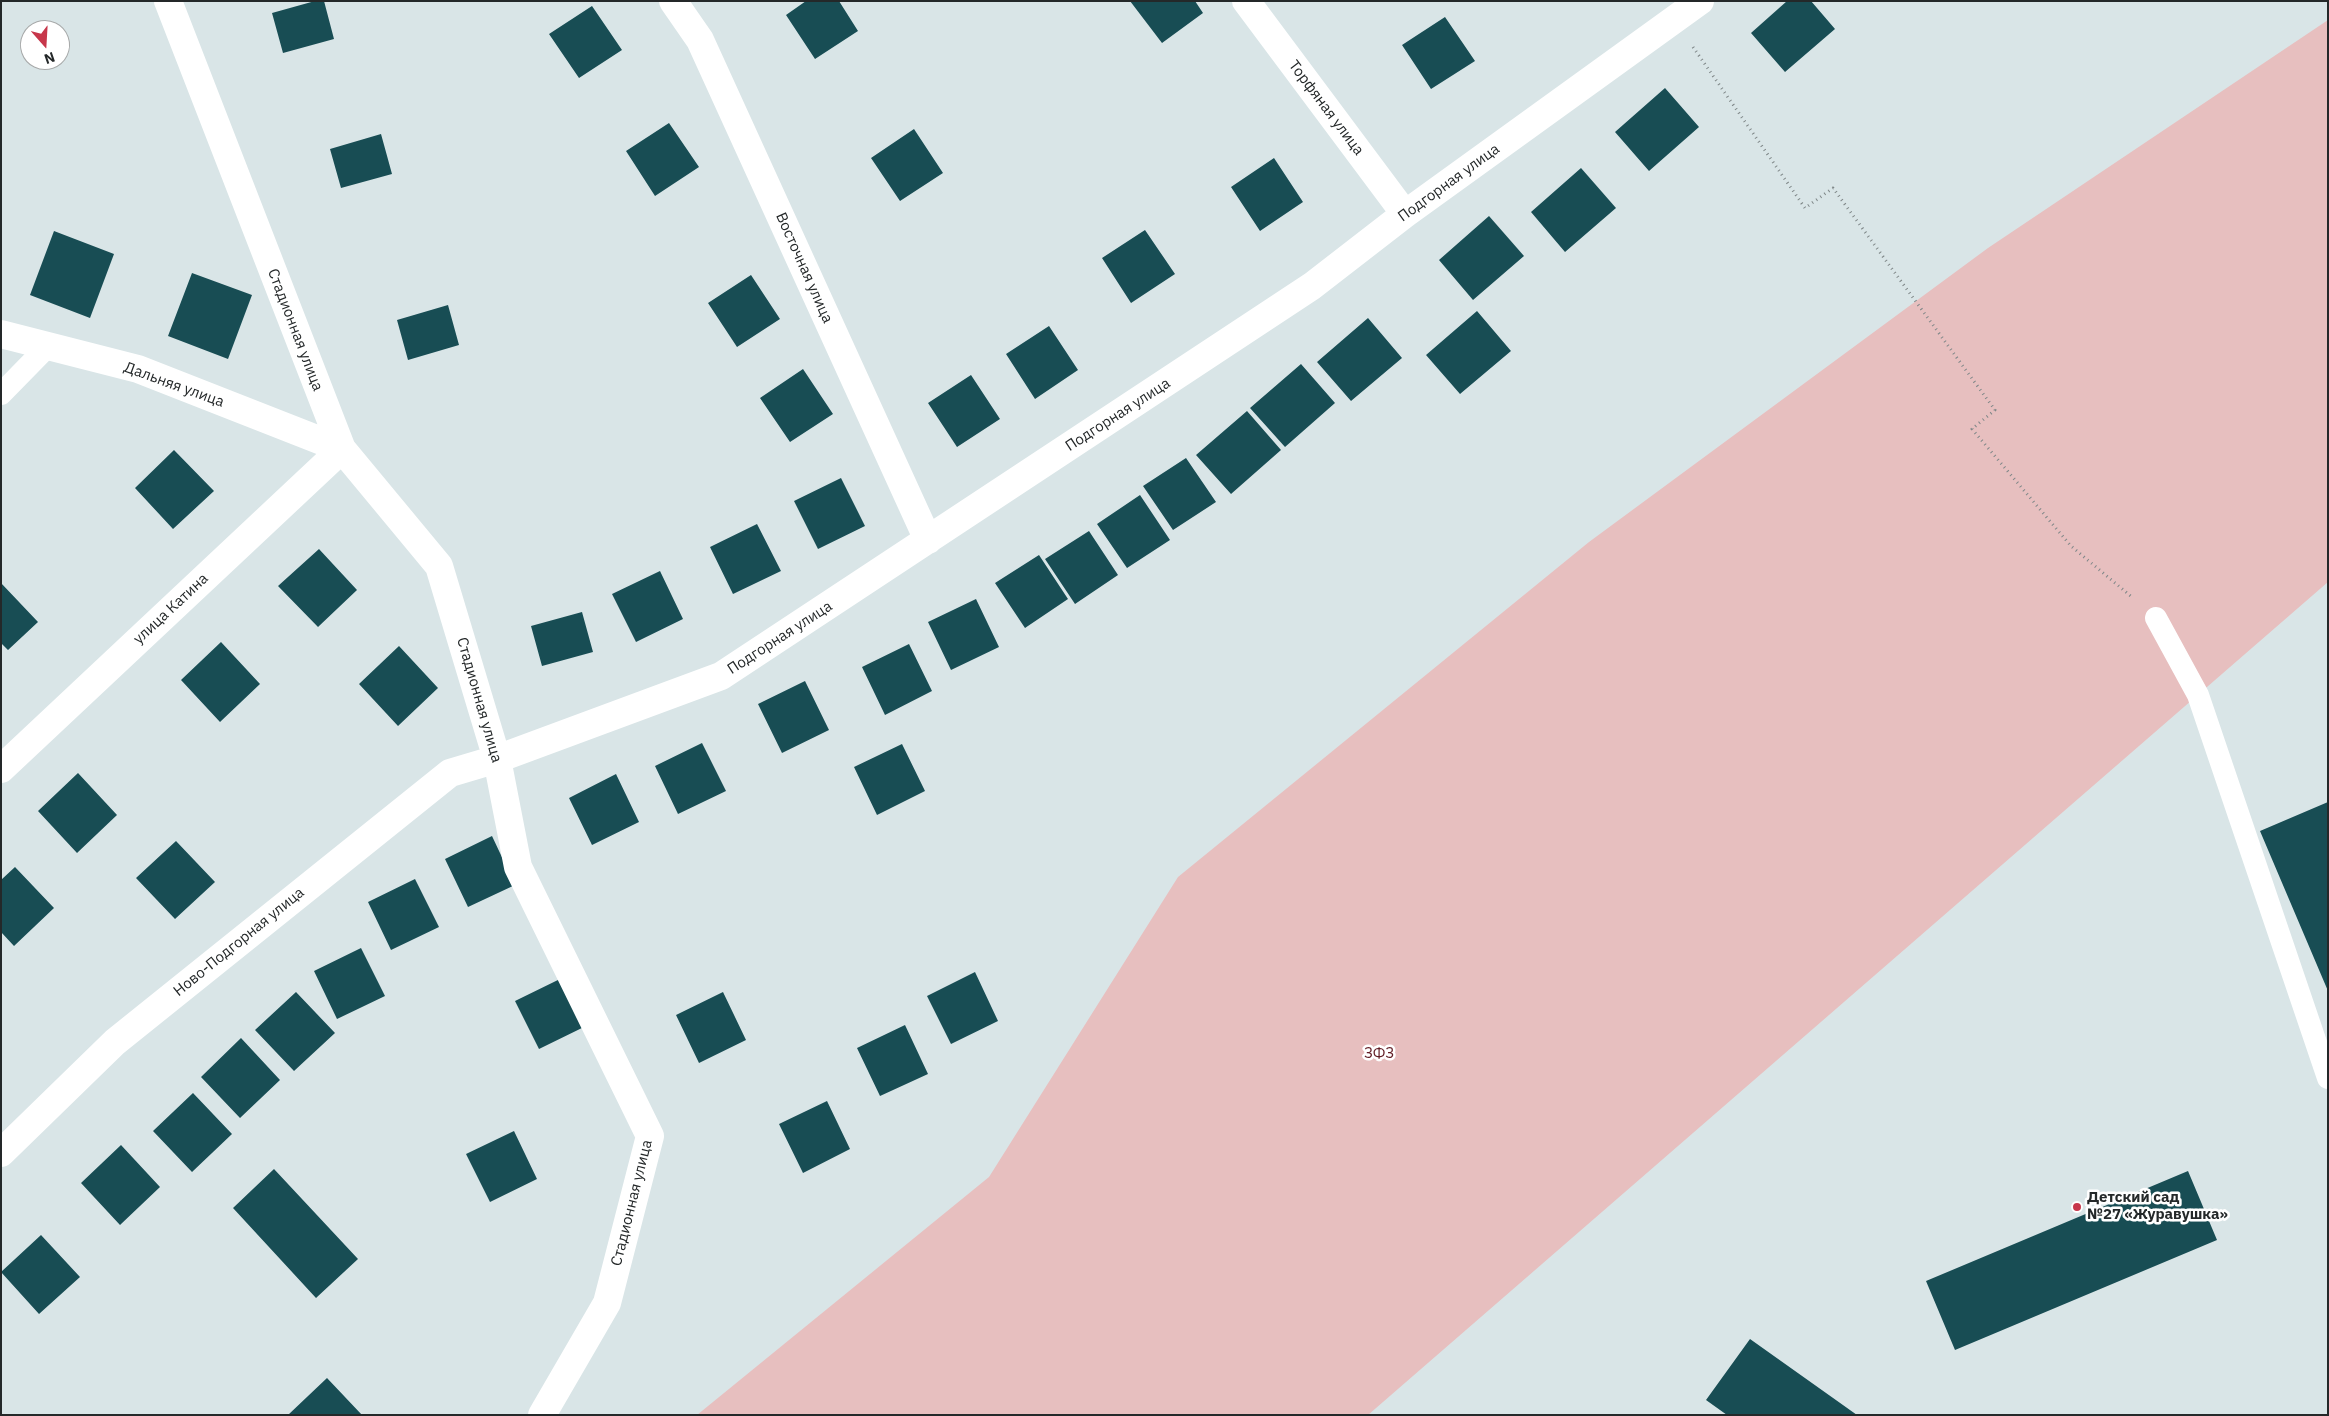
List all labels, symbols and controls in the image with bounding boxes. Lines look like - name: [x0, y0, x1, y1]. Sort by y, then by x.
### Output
- north arrow: [20, 20, 70, 70]
- text: N: [42, 48, 57, 68]
- street label: Торфяная улица: [1285, 57, 1367, 159]
- street label: Подгорная улица: [1395, 140, 1503, 226]
- street label: Восточная улица: [772, 210, 836, 326]
- street label: Стадионная улица: [263, 266, 327, 394]
- street label: Дальняя улица: [121, 359, 227, 411]
- street label: Подгорная улица: [1062, 374, 1174, 456]
- street label: улица Катина: [130, 570, 212, 648]
- street label: Подгорная улица: [724, 597, 836, 679]
- street label: Стадионная улица: [453, 635, 505, 765]
- street label: Ново-Подгорная улица: [170, 884, 308, 1000]
- park label: ЗФЗ: [1364, 1045, 1394, 1063]
- street label: Стадионная улица: [608, 1138, 656, 1268]
- place label: Детский сад №27 «Журавушка»: [2087, 1189, 2228, 1224]
- marker: Детский сад №27 «Журавушка»: [2071, 1201, 2083, 1213]

